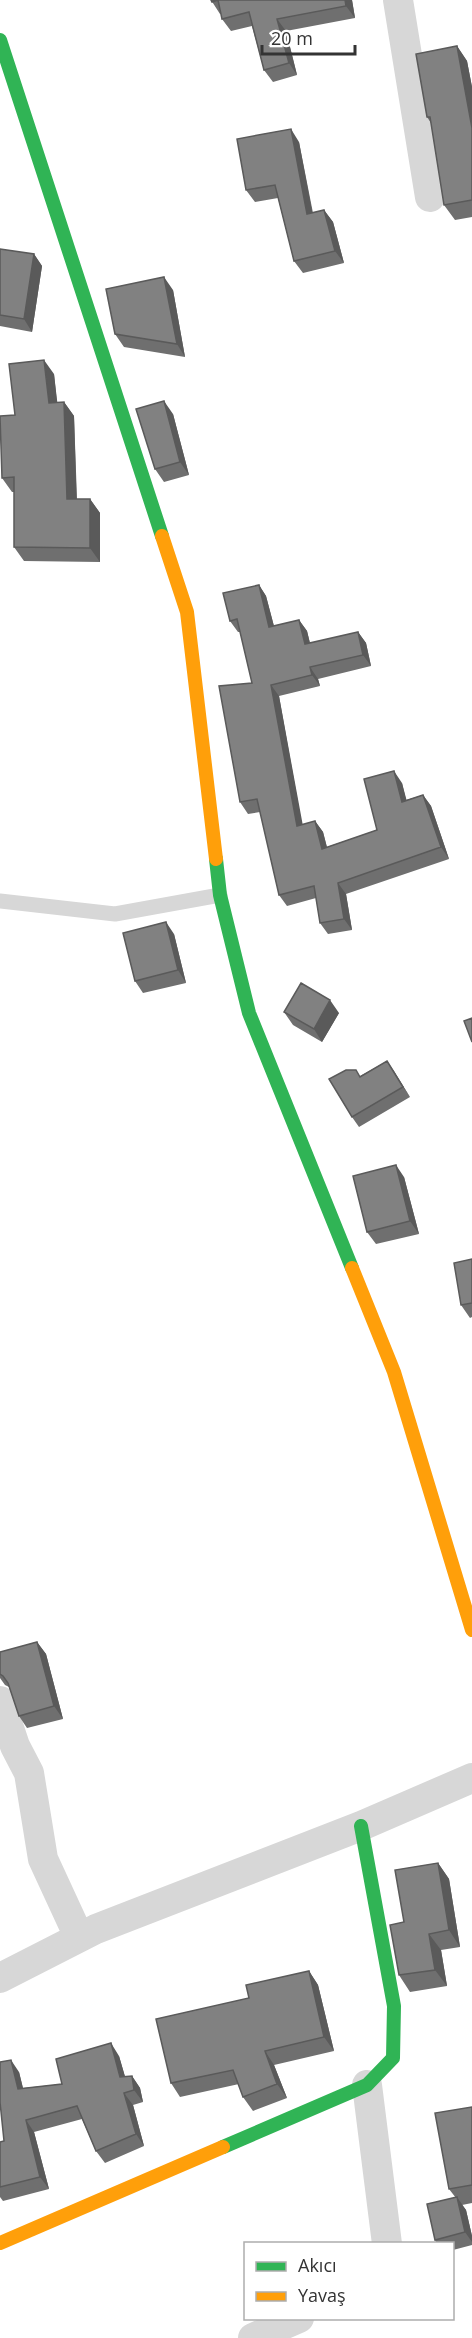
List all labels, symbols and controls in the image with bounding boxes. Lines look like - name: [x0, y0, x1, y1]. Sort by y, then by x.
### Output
- scale bar: [262, 18, 355, 56]
- text: 20 m: [271, 26, 313, 50]
- legend: [244, 2242, 454, 2320]
- text: Akıcı: [298, 2253, 337, 2277]
- text: Yavaş: [298, 2283, 346, 2307]

